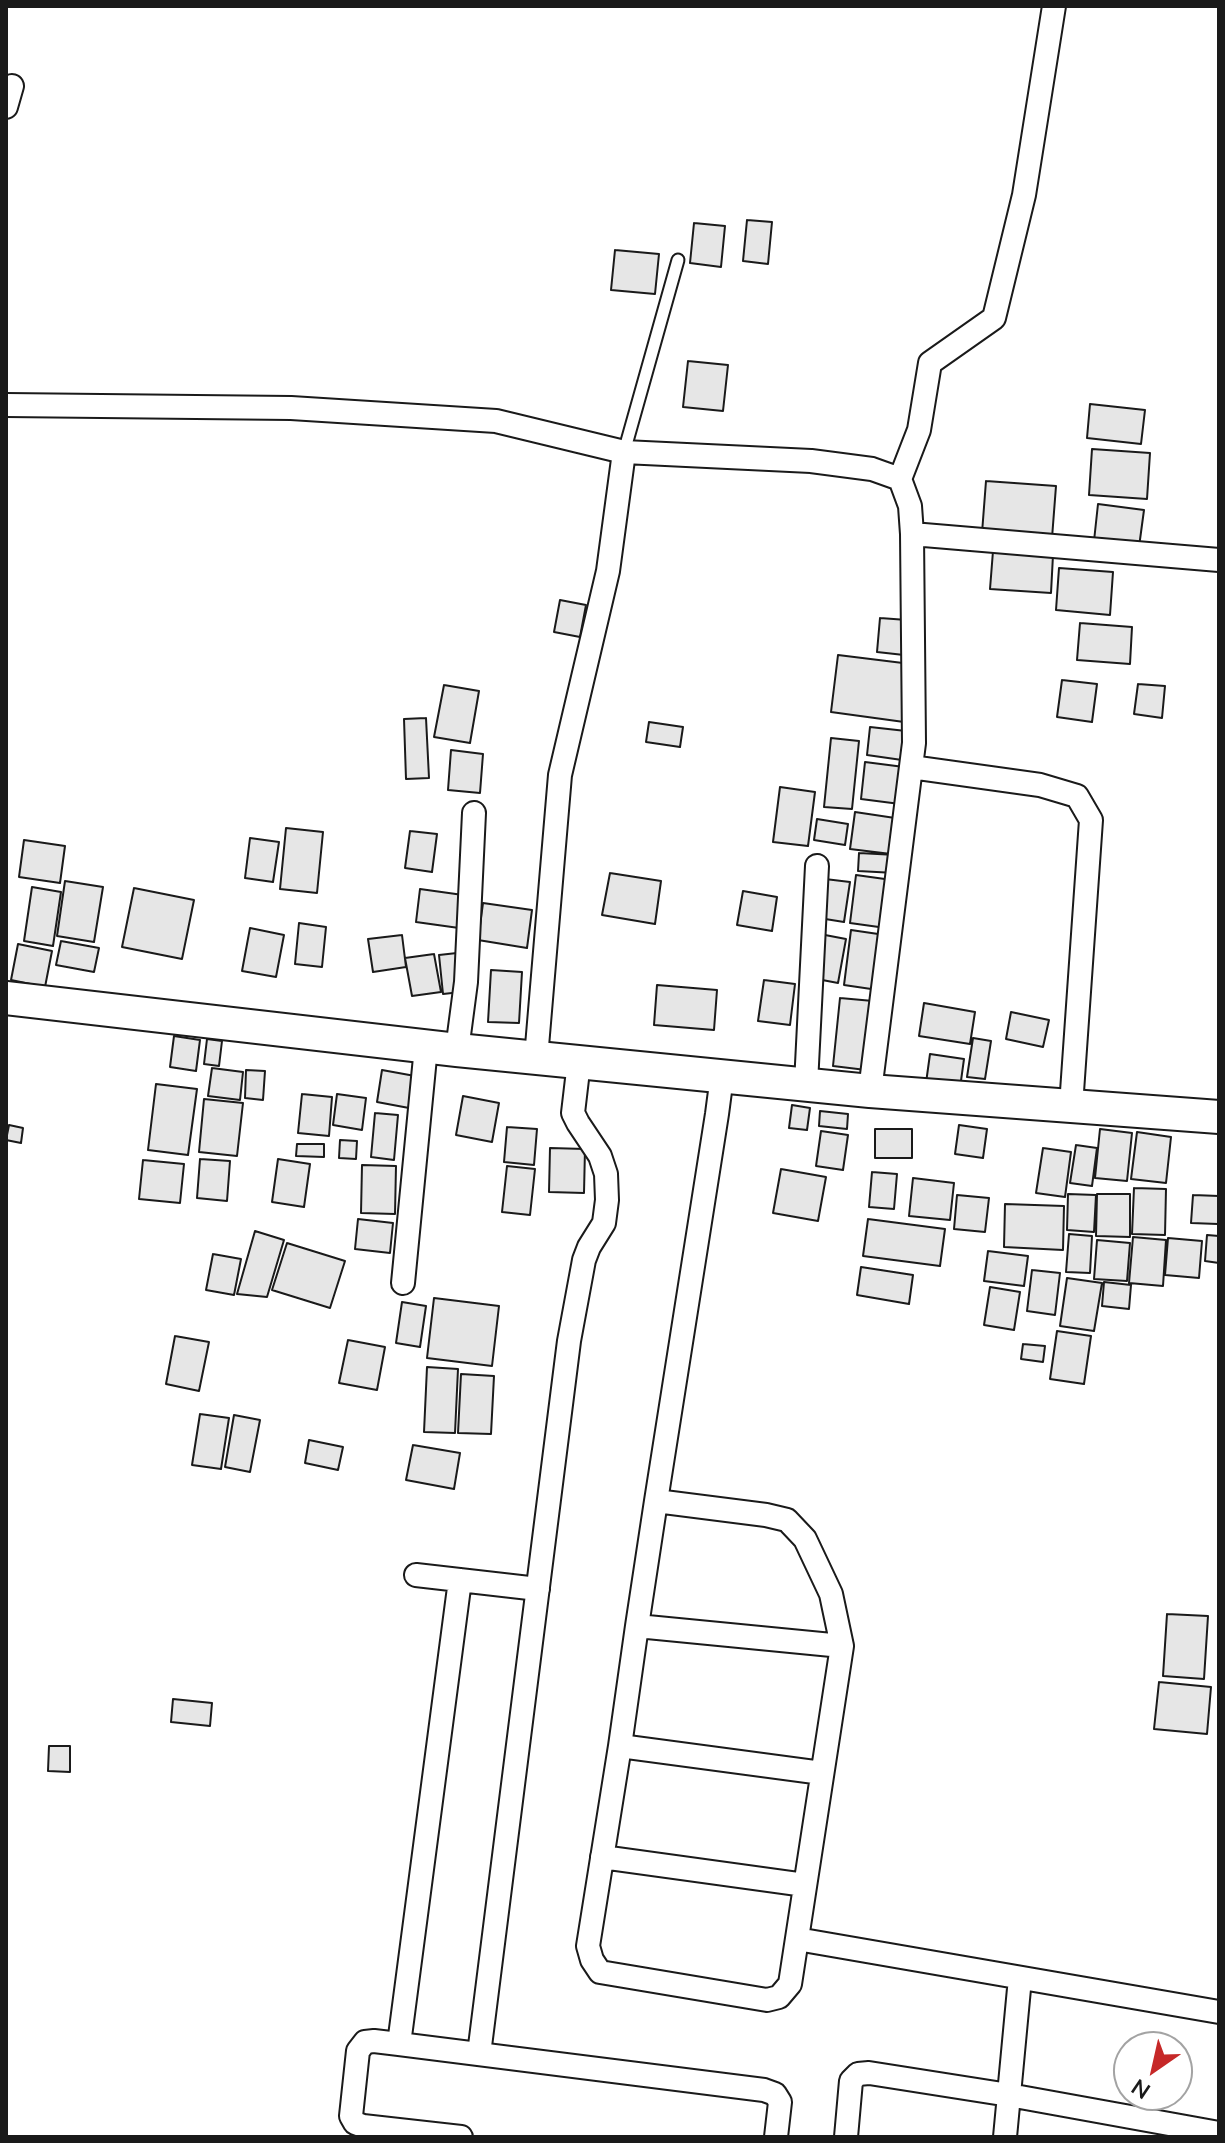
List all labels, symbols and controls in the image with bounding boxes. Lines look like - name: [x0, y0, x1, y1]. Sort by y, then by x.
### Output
- north arrow: [1113, 2031, 1193, 2111]
- text: N: [1126, 2073, 1155, 2105]

